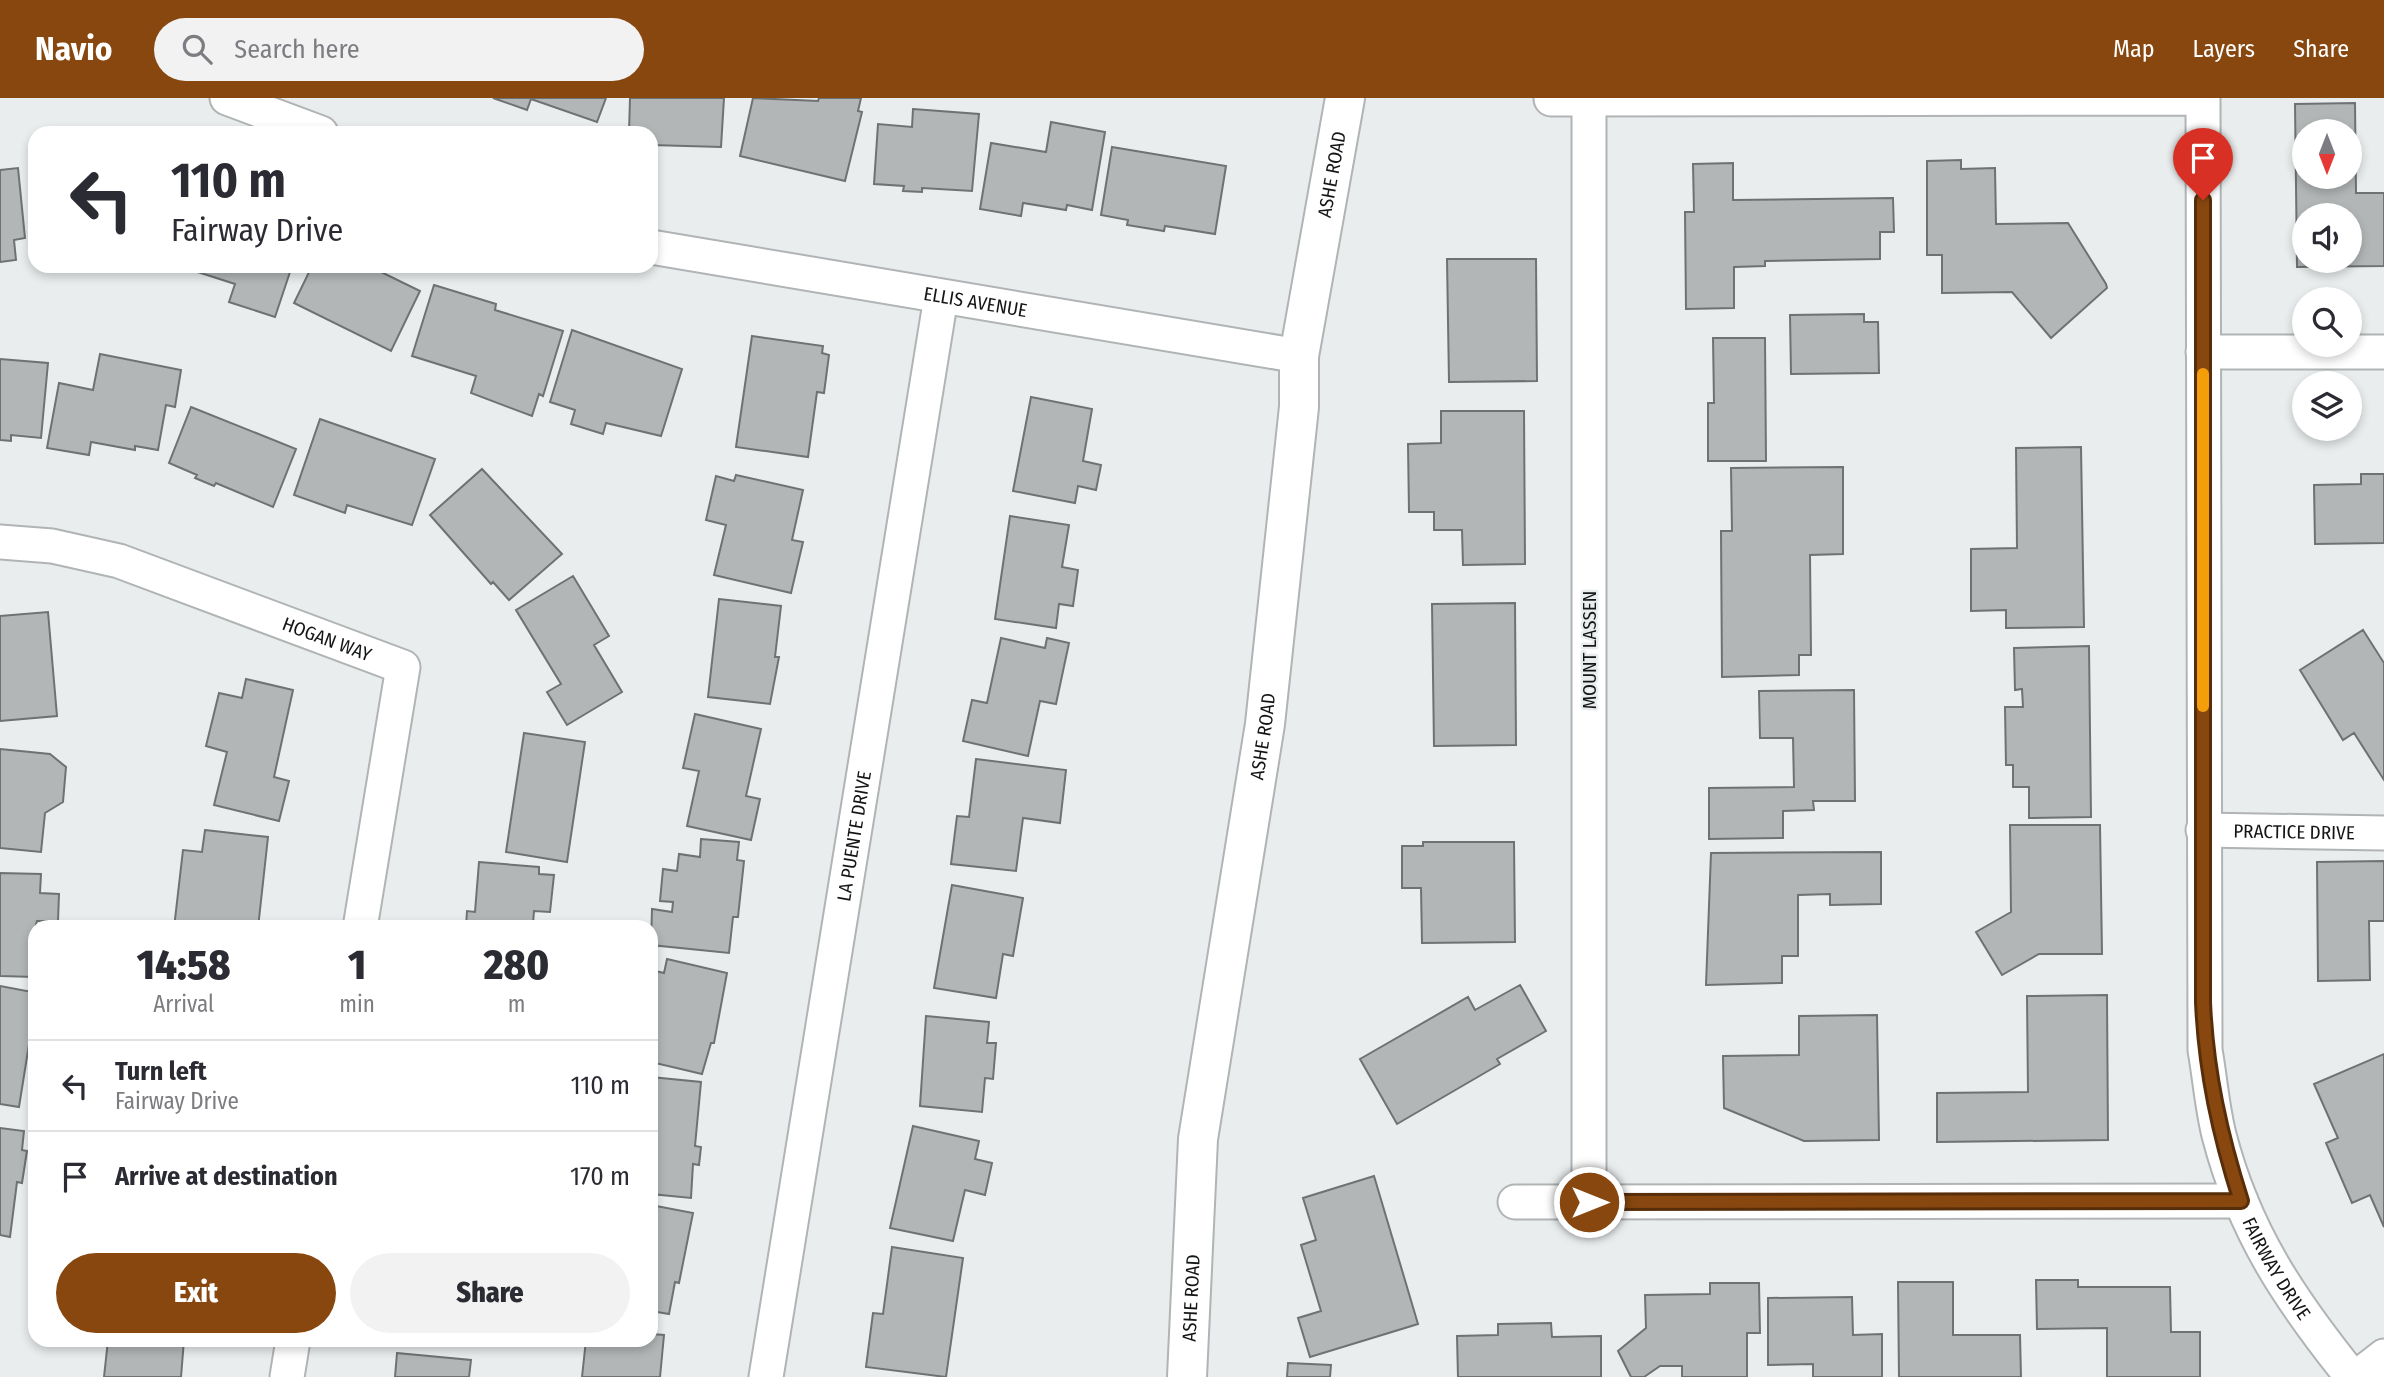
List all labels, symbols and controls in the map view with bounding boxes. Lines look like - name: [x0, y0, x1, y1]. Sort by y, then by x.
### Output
- search box: [154, 18, 644, 81]
- text: Navio: [35, 29, 112, 69]
- icon: search: [178, 30, 216, 68]
- text: Search here: [234, 34, 360, 65]
- text: Map: [2113, 35, 2155, 63]
- text: Layers: [2193, 35, 2255, 63]
- text: Share: [2293, 35, 2349, 63]
- north arrow: [2292, 119, 2362, 189]
- map controls: [2292, 119, 2362, 441]
- pin: [2173, 128, 2233, 200]
- street label: ASHE ROAD: [1312, 129, 1350, 219]
- icon: arrive: [2184, 139, 2222, 177]
- text: 110 m: [171, 151, 286, 210]
- icon: left: [56, 154, 147, 245]
- button: sound: [2292, 203, 2362, 273]
- text: Fairway Drive: [171, 211, 343, 249]
- street label: ELLIS AVENUE: [922, 282, 1029, 322]
- button: search: [2292, 287, 2362, 357]
- button: layers: [2292, 371, 2362, 441]
- street label: MOUNT LASSEN: [1578, 591, 1601, 709]
- street label: HOGAN WAY: [280, 612, 375, 666]
- street label: ASHE ROAD: [1245, 692, 1280, 781]
- street label: LA PUENTE DRIVE: [832, 769, 876, 903]
- street label: PRACTICE DRIVE: [2233, 819, 2355, 844]
- text: 14:58: [137, 940, 231, 990]
- text: 1: [348, 940, 366, 990]
- text: 280: [484, 940, 549, 990]
- text: Arrival: [153, 990, 214, 1018]
- text: min: [339, 990, 375, 1018]
- text: m: [508, 990, 525, 1018]
- text: Turn left: [115, 1056, 207, 1087]
- icon: left: [56, 1067, 94, 1105]
- text: 110 m: [570, 1070, 630, 1101]
- text: Fairway Drive: [115, 1087, 239, 1115]
- icon: arrive: [56, 1158, 94, 1196]
- text: Arrive at destination: [115, 1161, 338, 1192]
- text: 170 m: [570, 1161, 630, 1192]
- position arrow: [1552, 1165, 1626, 1239]
- street label: FAIRWAY DRIVE: [2238, 1213, 2316, 1324]
- button: Exit: [56, 1253, 336, 1333]
- button: Share: [350, 1253, 630, 1333]
- street label: ASHE ROAD: [1177, 1254, 1204, 1342]

